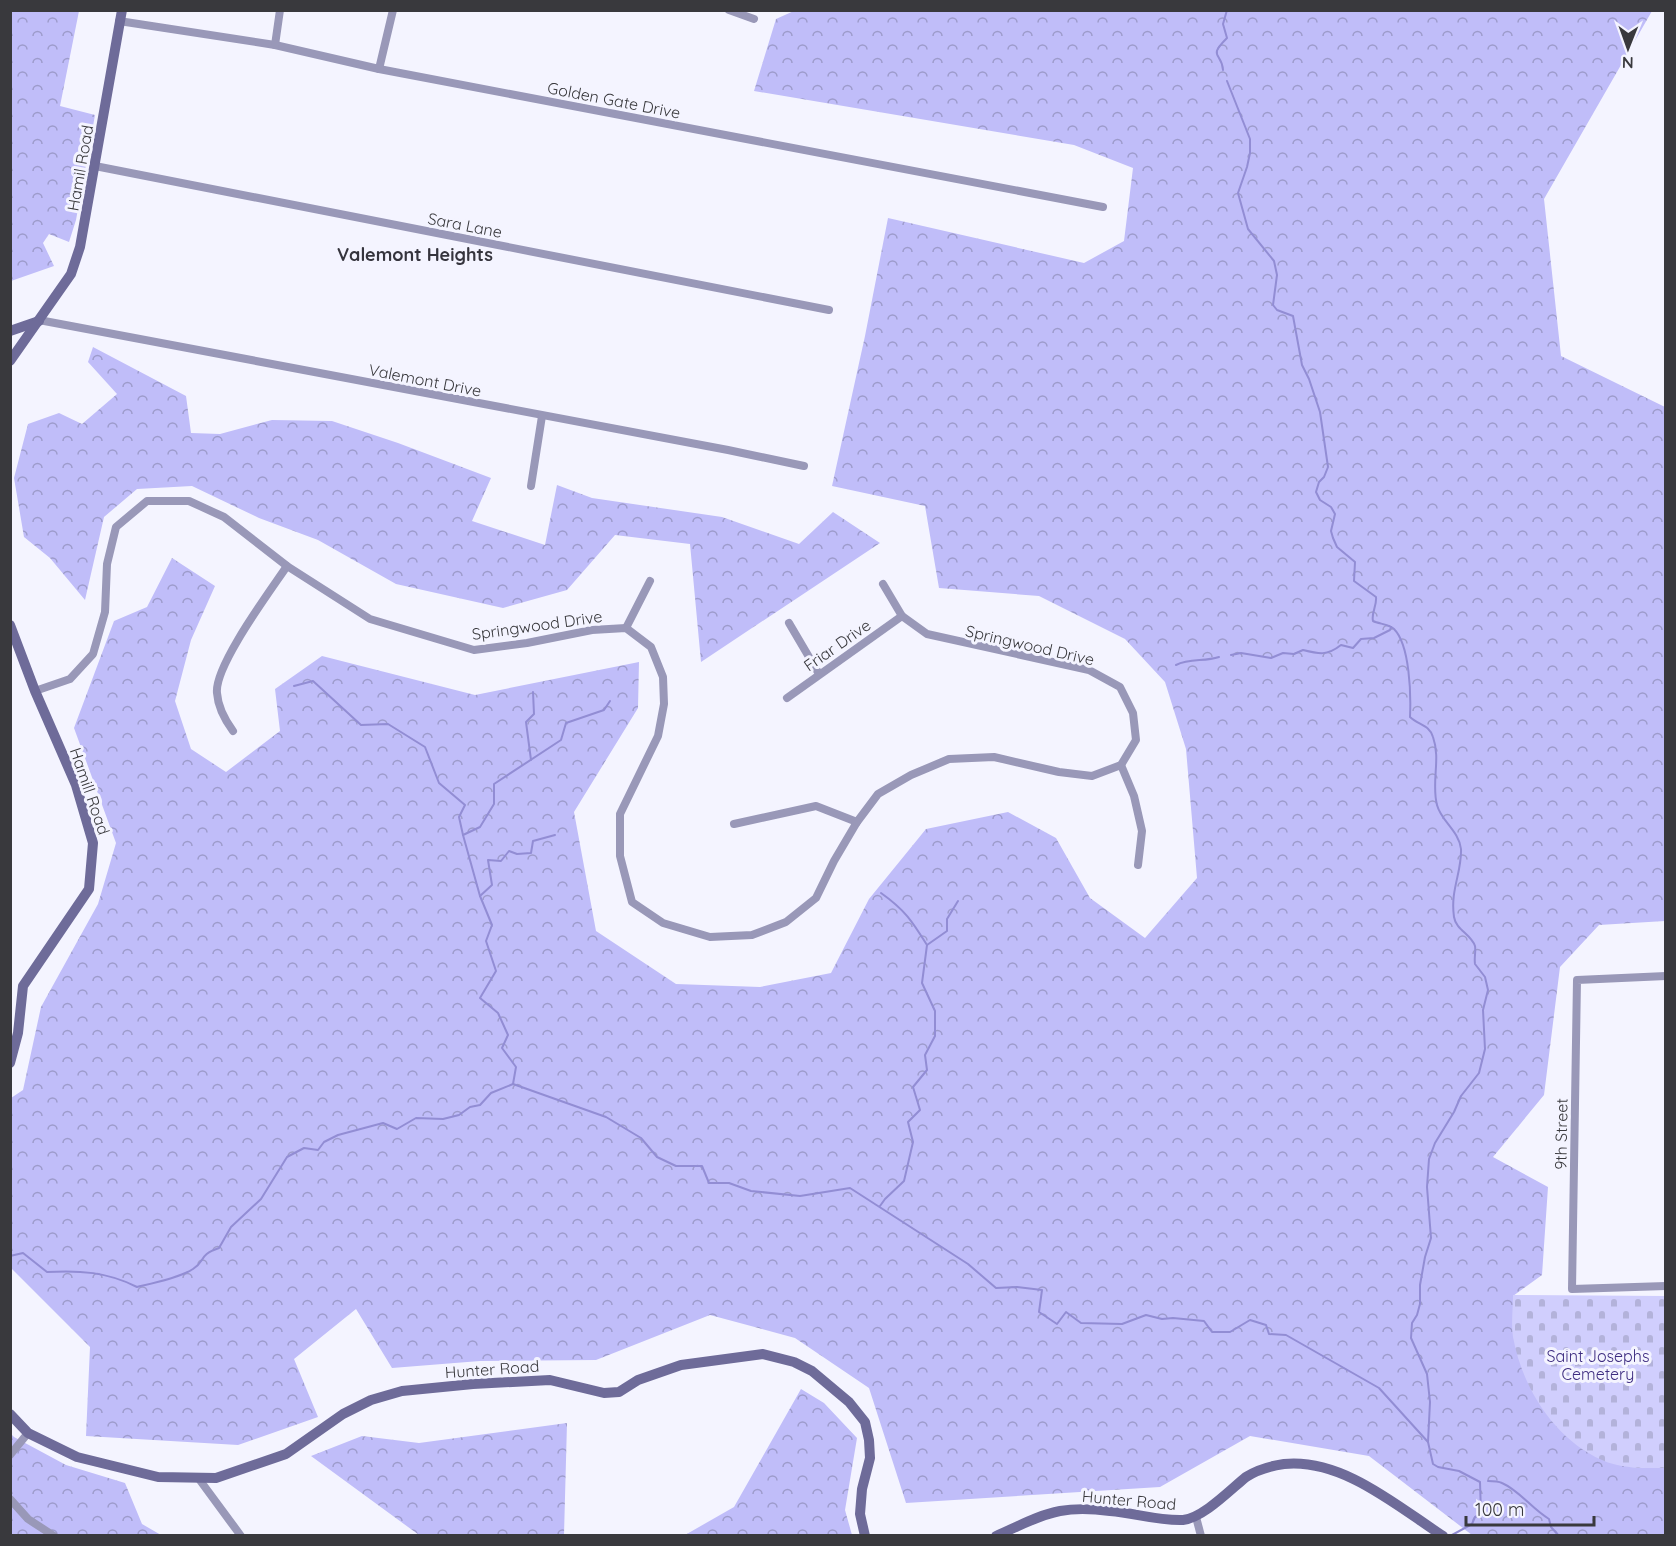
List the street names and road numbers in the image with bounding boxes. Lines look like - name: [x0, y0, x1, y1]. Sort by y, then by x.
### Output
- street label: Golden Gate Drive: [546, 77, 682, 123]
- street label: Hamil Road: [63, 123, 97, 213]
- street label: Sara Lane: [426, 208, 504, 242]
- street label: Valemont Drive: [367, 359, 483, 401]
- street label: Springwood Drive: [471, 606, 603, 644]
- street label: Friar Drive: [800, 615, 874, 675]
- street label: Springwood Drive: [964, 620, 1096, 670]
- street label: Hamill Road: [66, 745, 114, 837]
- street label: 9th Street: [1550, 1098, 1572, 1170]
- street label: Hunter Road: [444, 1356, 540, 1382]
- street label: Hunter Road: [1081, 1486, 1177, 1514]

